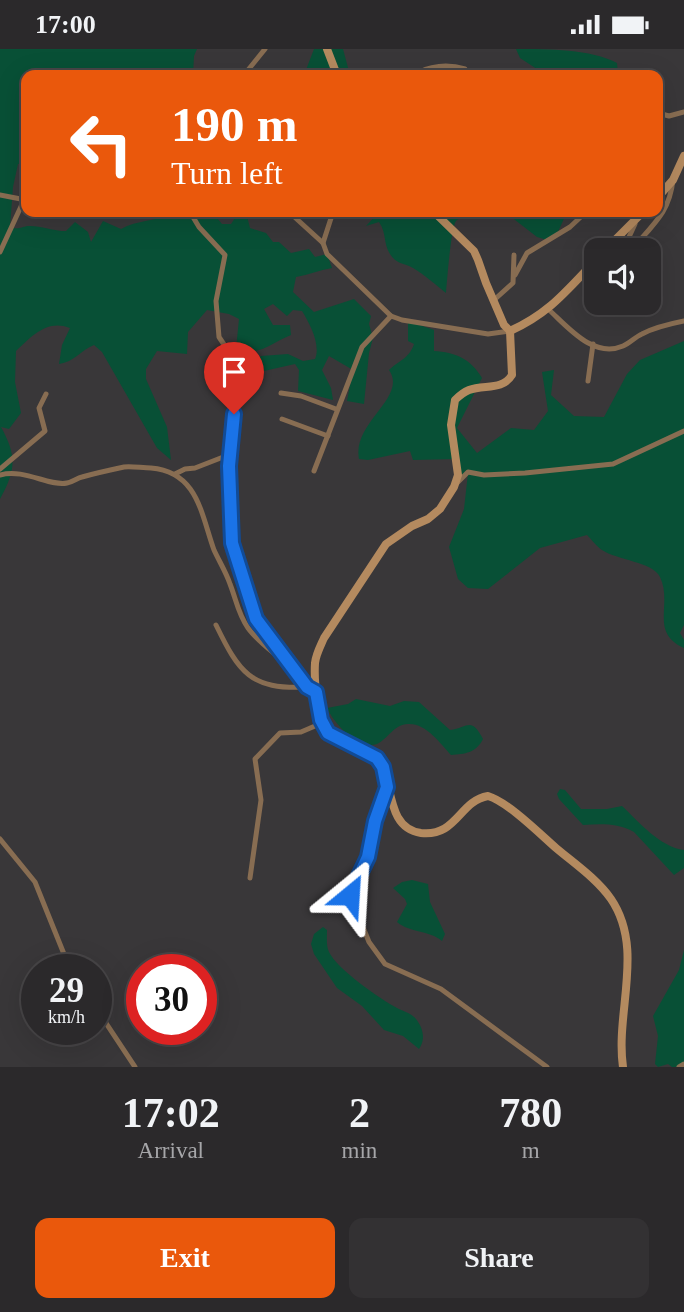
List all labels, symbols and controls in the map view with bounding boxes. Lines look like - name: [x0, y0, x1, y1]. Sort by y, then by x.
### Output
- text: 17:00: [35, 10, 96, 39]
- text: 190 m: [171, 97, 298, 152]
- icon: left: [56, 98, 147, 189]
- text: Turn left: [171, 155, 283, 191]
- map controls: [584, 238, 661, 315]
- button: sound: [584, 238, 661, 315]
- pin: [204, 342, 264, 414]
- icon: arrive: [215, 353, 253, 391]
- position arrow: [313, 858, 387, 932]
- speed limit sign: 30: [126, 954, 217, 1045]
- text: 29: [49, 971, 84, 1010]
- text: km/h: [48, 1007, 85, 1027]
- text: 17:02: [122, 1090, 220, 1136]
- text: 2: [349, 1090, 370, 1136]
- text: 780: [499, 1090, 562, 1136]
- text: Arrival: [138, 1138, 204, 1163]
- text: min: [342, 1138, 377, 1163]
- text: m: [522, 1138, 540, 1163]
- button: Exit: [35, 1218, 335, 1298]
- button: Share: [349, 1218, 649, 1298]

